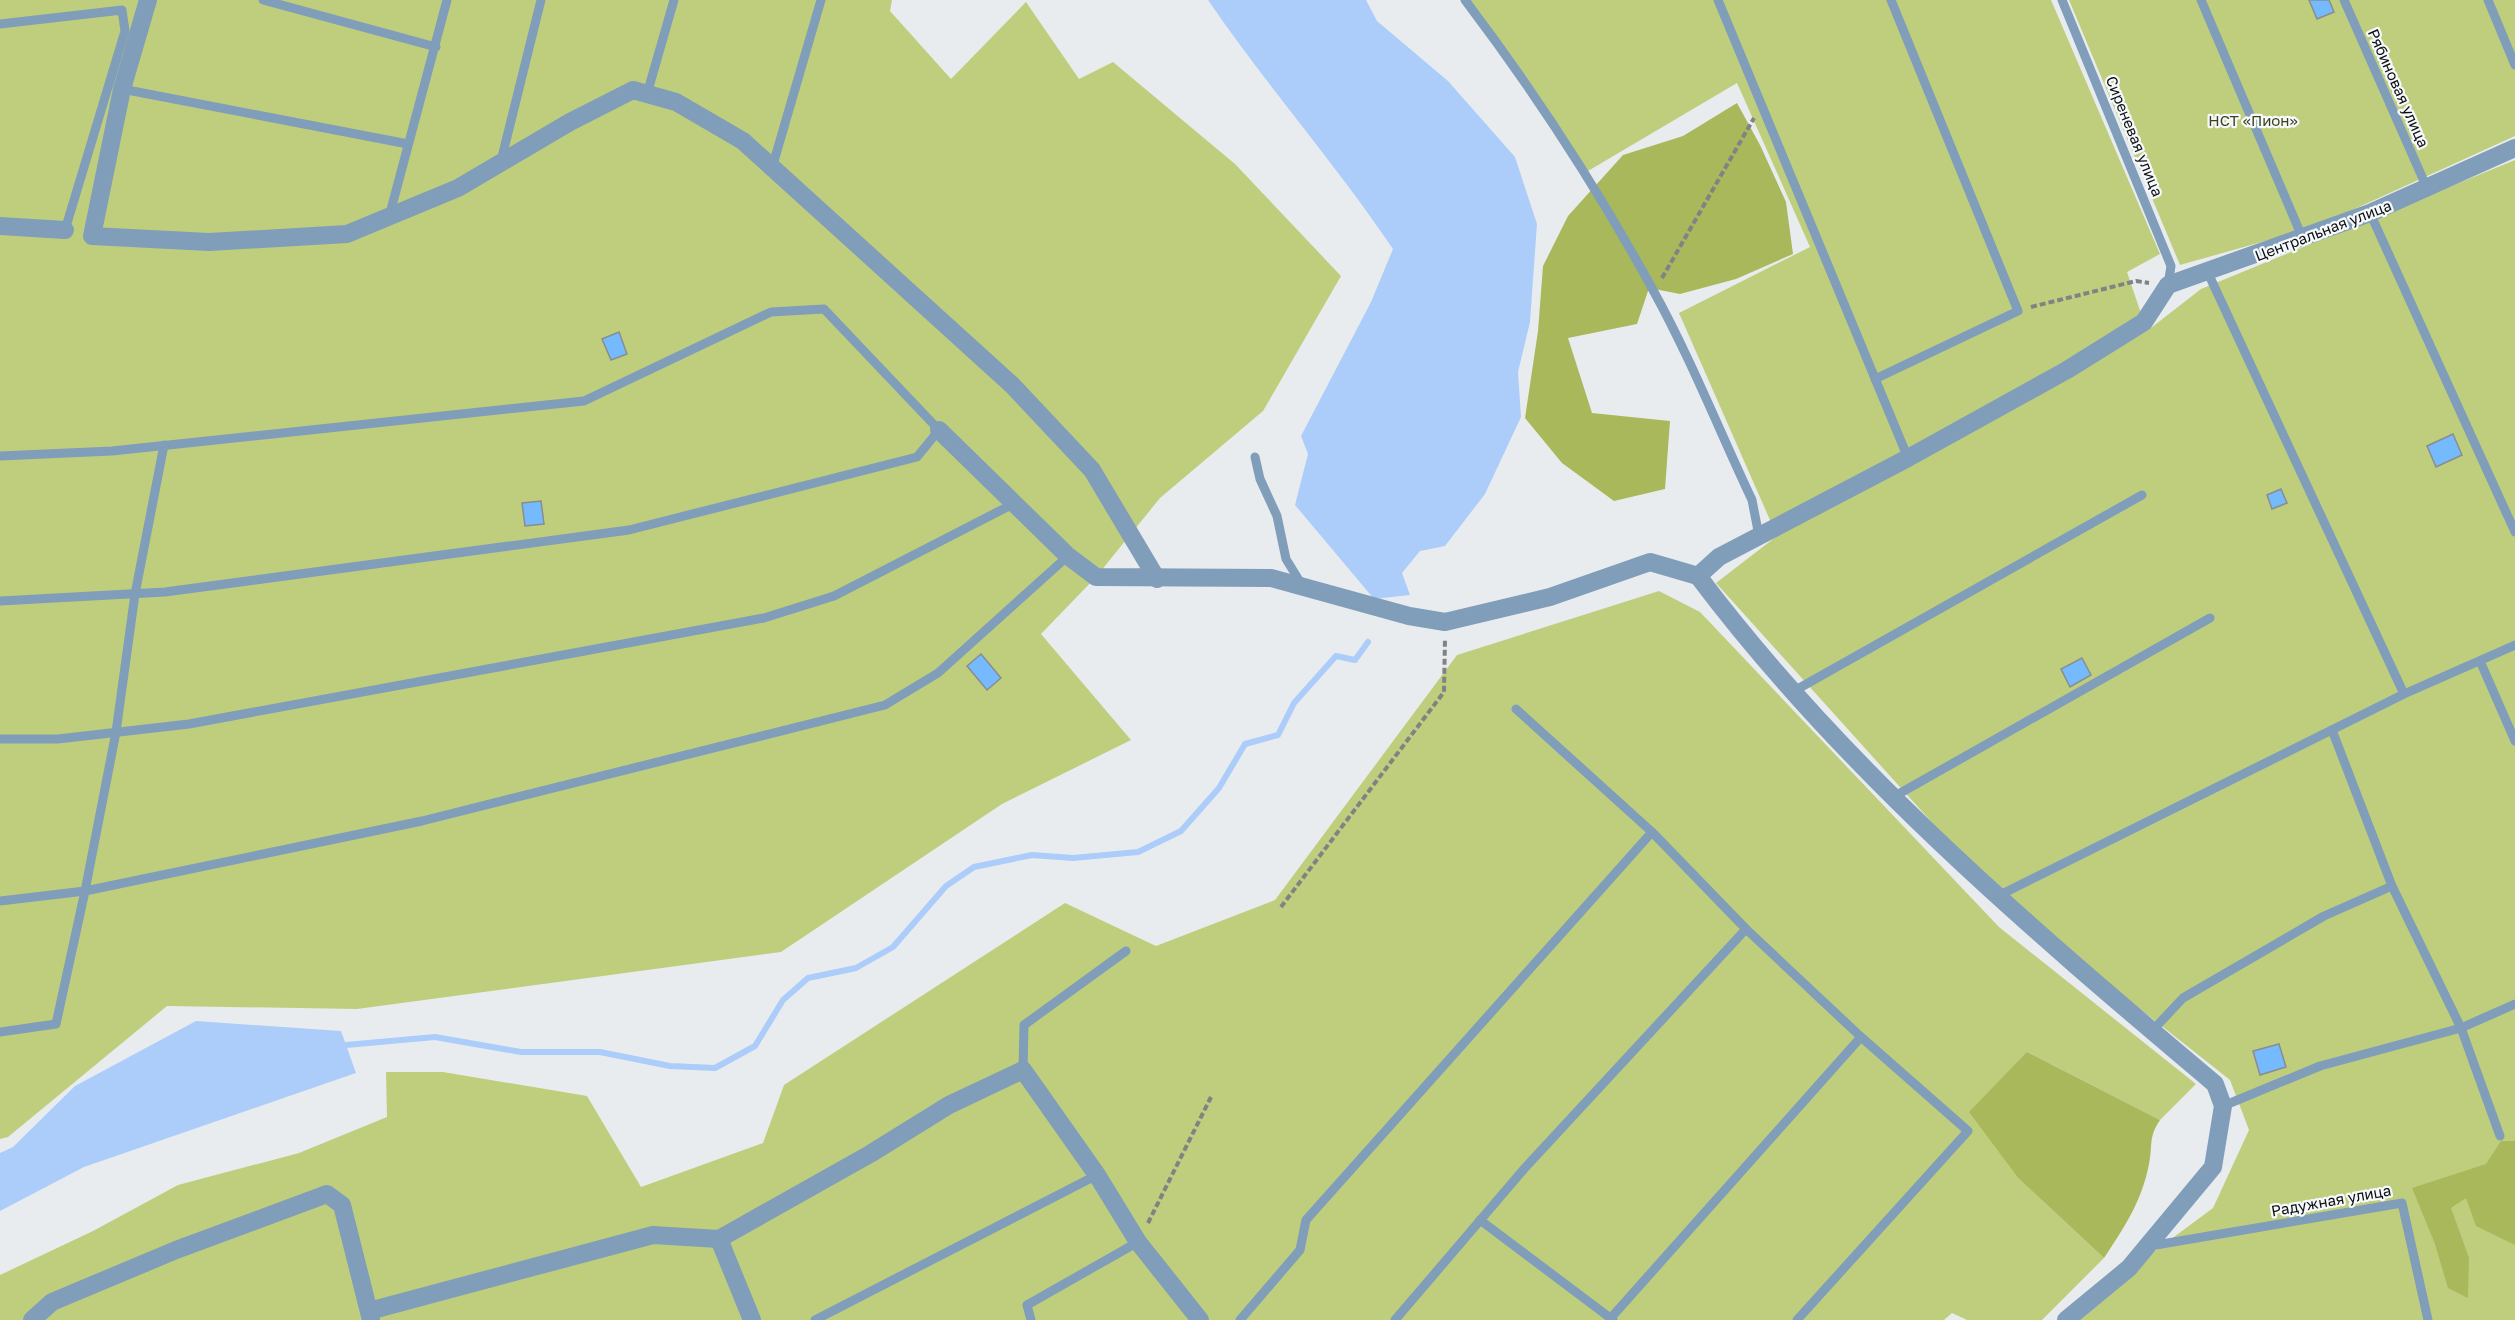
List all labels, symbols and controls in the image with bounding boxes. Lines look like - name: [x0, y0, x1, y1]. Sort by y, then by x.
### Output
- street label: Рябиновая улица: [2365, 26, 2433, 150]
- street label: Сиреневая улица: [2103, 73, 2167, 199]
- park label: НСТ «Пион»: [2208, 111, 2298, 129]
- street label: Центральная улица: [2252, 196, 2394, 264]
- street label: Радужная улица: [2270, 1181, 2392, 1219]

